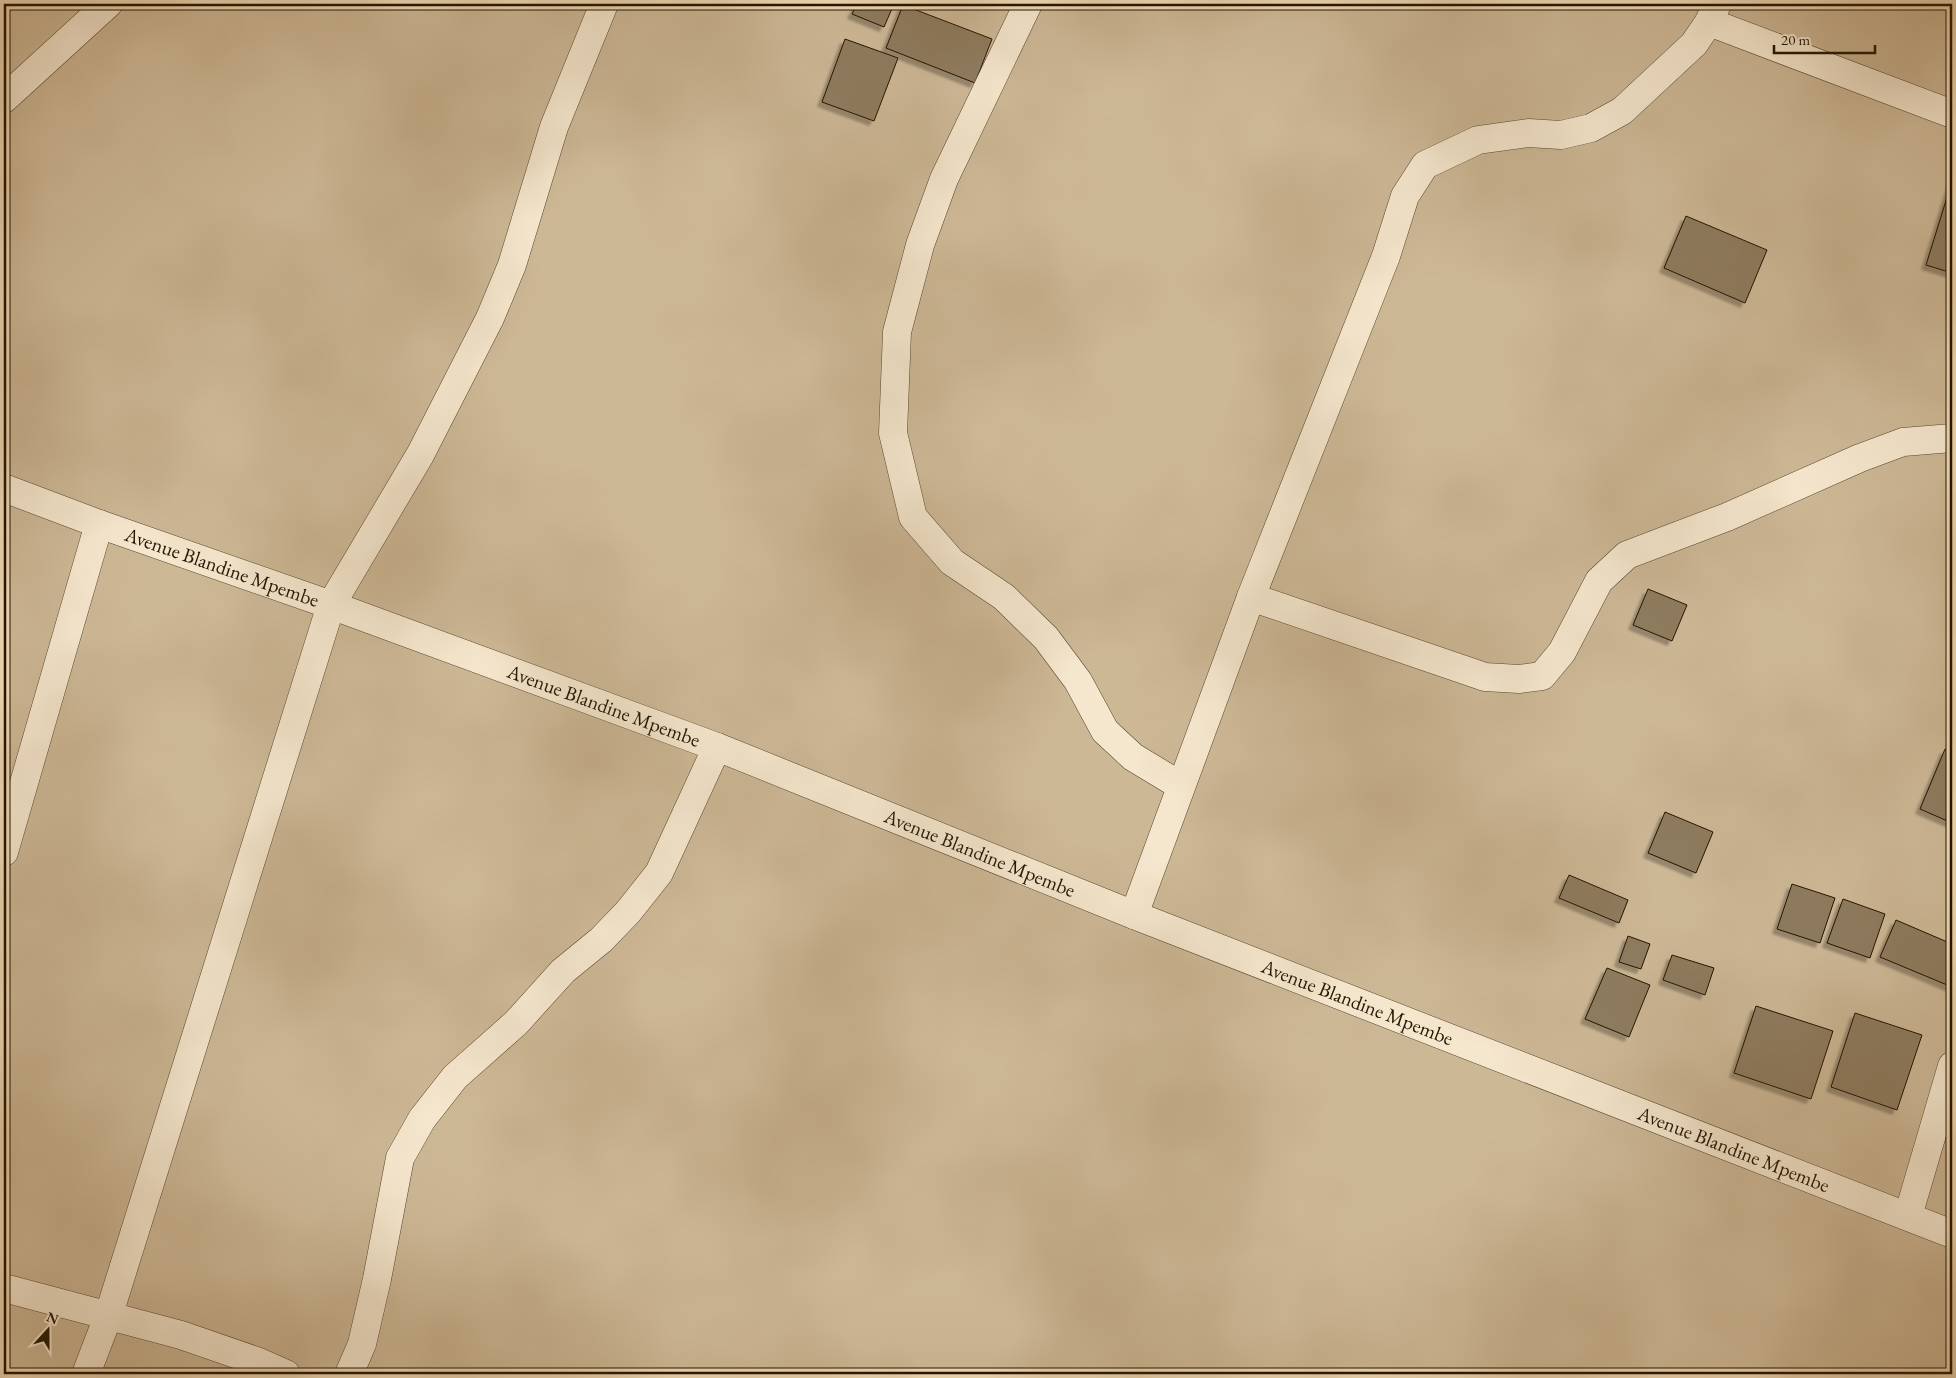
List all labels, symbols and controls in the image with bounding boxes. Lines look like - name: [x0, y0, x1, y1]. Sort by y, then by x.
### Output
- scale bar: [1774, 22, 1875, 54]
- text: 20 m: [1781, 30, 1810, 49]
- street label: Avenue Blandine Mpembe: [121, 521, 323, 613]
- street label: Avenue Blandine Mpembe: [503, 658, 704, 753]
- street label: Avenue Blandine Mpembe: [880, 802, 1079, 903]
- street label: Avenue Blandine Mpembe: [1257, 953, 1457, 1051]
- street label: Avenue Blandine Mpembe: [1633, 1099, 1834, 1198]
- north arrow: [22, 1306, 72, 1356]
- text: N: [44, 1307, 62, 1329]

